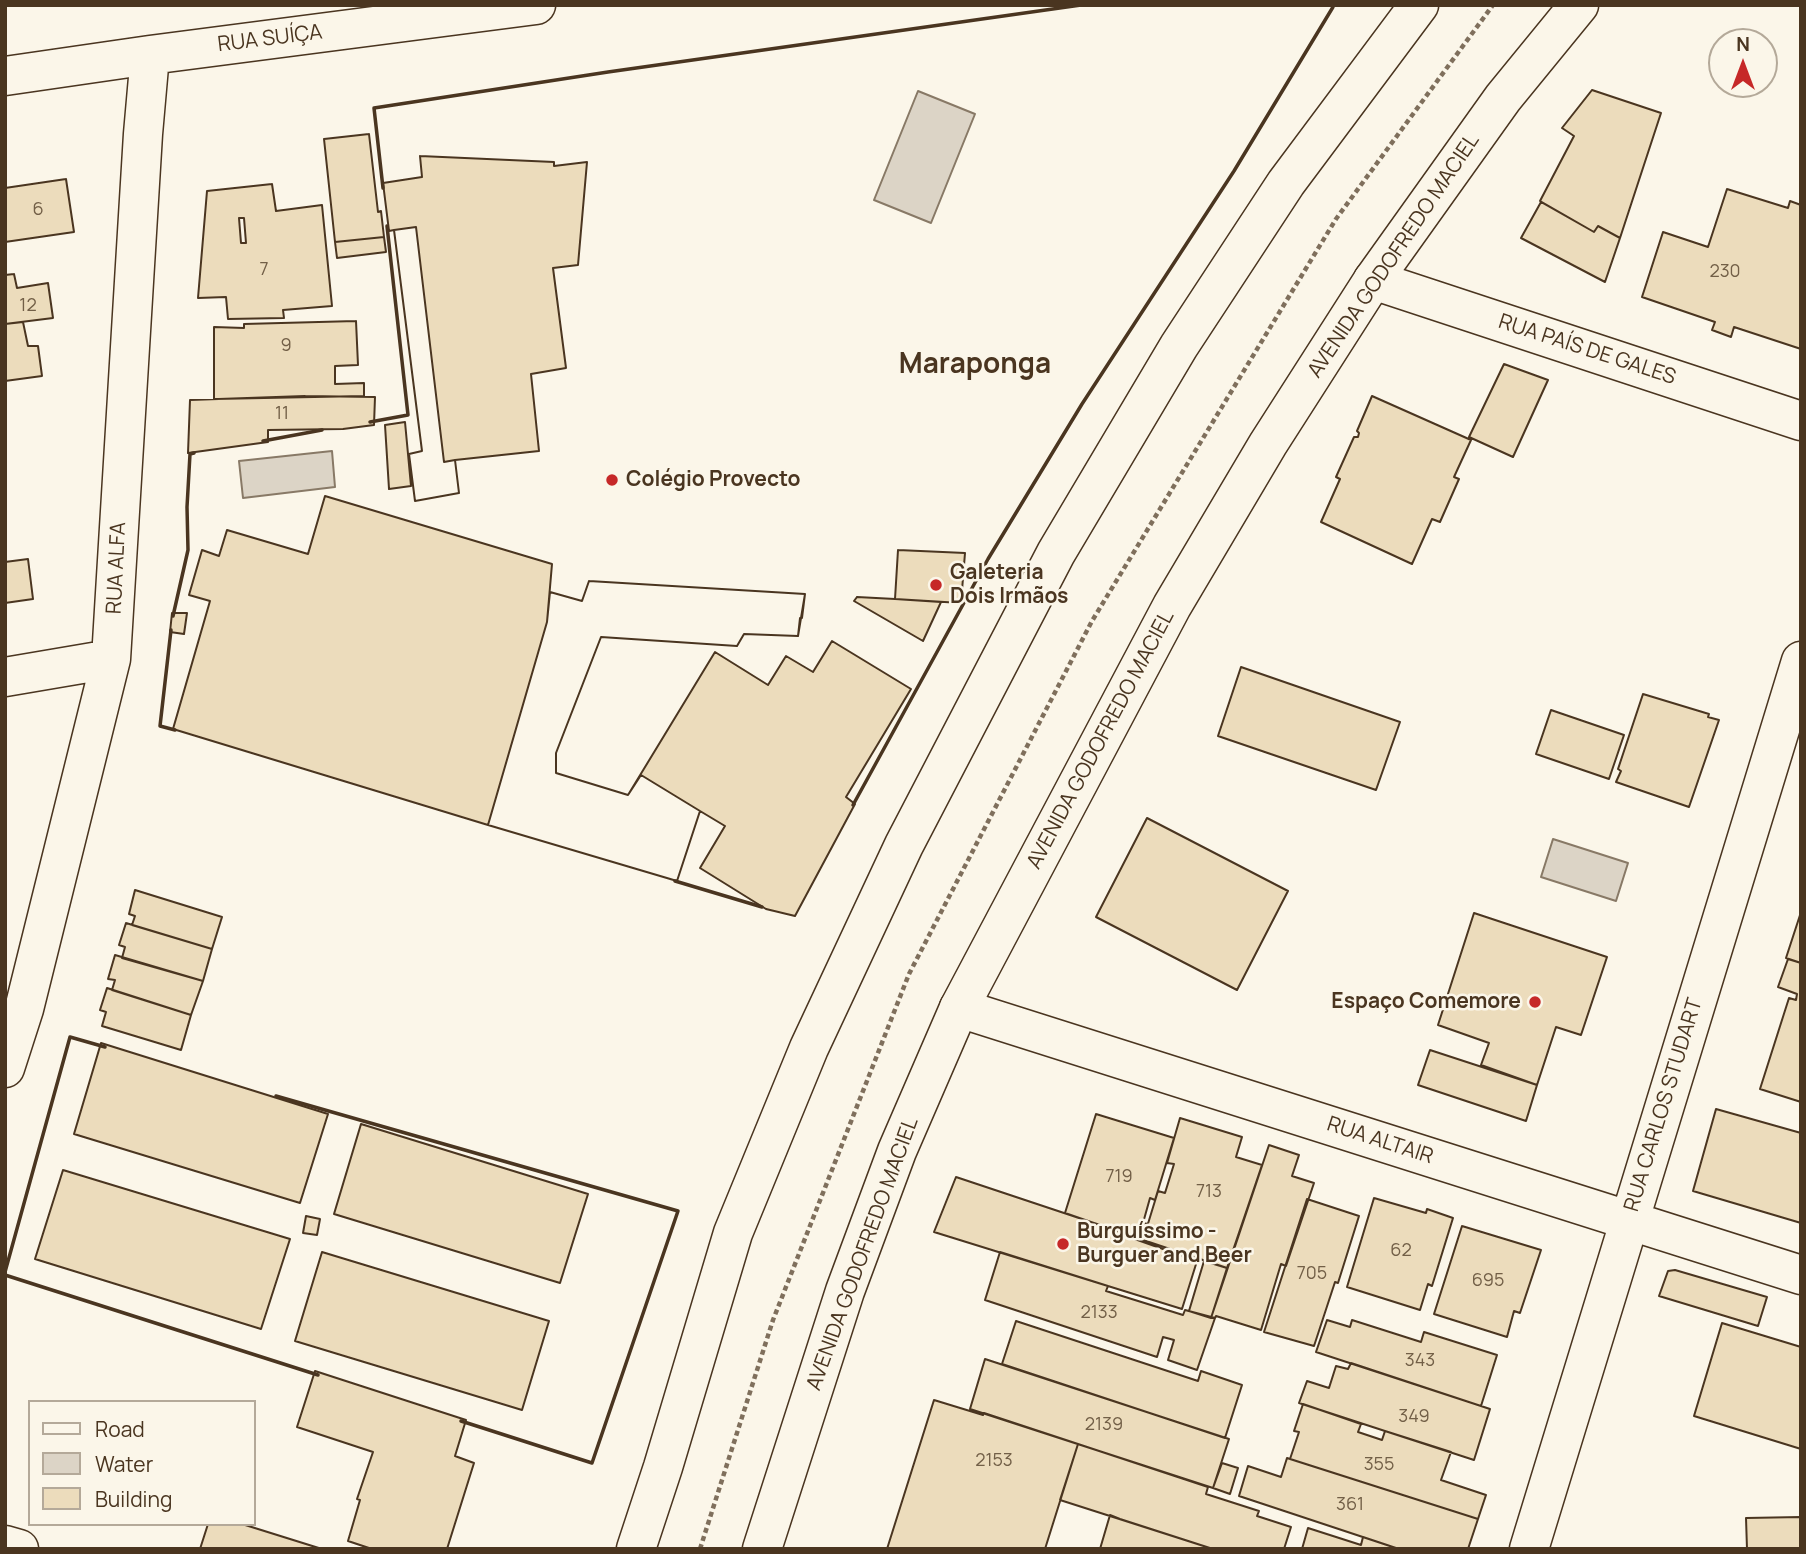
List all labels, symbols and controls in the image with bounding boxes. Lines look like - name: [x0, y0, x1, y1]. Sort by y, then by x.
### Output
- street label: RUA SUÍÇA: [216, 20, 324, 58]
- north arrow: [1708, 28, 1778, 98]
- text: N: [1736, 31, 1750, 57]
- street label: AVENIDA GODOFREDO MACIEL: [1303, 129, 1485, 383]
- house number: 6: [32, 199, 44, 221]
- house number: 7: [259, 259, 269, 281]
- house number: 230: [1709, 261, 1741, 283]
- house number: 12: [19, 295, 37, 317]
- street label: RUA PAÍS DE GALES: [1495, 309, 1679, 391]
- house number: 9: [280, 335, 292, 357]
- district label: Maraponga: [899, 348, 1051, 382]
- house number: 11: [275, 403, 289, 425]
- place label: Colégio Provecto: [626, 467, 801, 493]
- marker: Colégio Provecto: [604, 472, 620, 488]
- street label: RUA ALFA: [102, 521, 132, 615]
- place label: Galeteria Dois Irmãos: [950, 560, 1068, 610]
- marker: Galeteria Dois Irmãos: [928, 577, 944, 593]
- street label: AVENIDA GODOFREDO MACIEL: [1022, 607, 1180, 873]
- place label: Espaço Comemore: [1331, 989, 1521, 1015]
- marker: Espaço Comemore: [1527, 994, 1543, 1010]
- street label: RUA CARLOS STUDART: [1620, 995, 1708, 1215]
- street label: RUA ALTAIR: [1324, 1112, 1436, 1170]
- street label: AVENIDA GODOFREDO MACIEL: [802, 1114, 924, 1394]
- house number: 719: [1105, 1166, 1133, 1188]
- house number: 713: [1196, 1181, 1222, 1203]
- place label: Burguíssimo - Burguer and Beer: [1077, 1219, 1252, 1269]
- marker: Burguíssimo - Burguer and Beer: [1055, 1236, 1071, 1252]
- house number: 62: [1390, 1240, 1412, 1262]
- house number: 705: [1297, 1263, 1327, 1285]
- house number: 695: [1472, 1270, 1504, 1292]
- house number: 2133: [1080, 1302, 1118, 1324]
- house number: 343: [1405, 1350, 1435, 1372]
- legend: [28, 1400, 256, 1526]
- house number: 349: [1398, 1406, 1430, 1428]
- house number: 2139: [1085, 1414, 1123, 1436]
- text: Road: [95, 1415, 145, 1443]
- text: Water: [95, 1450, 153, 1478]
- house number: 2153: [975, 1450, 1013, 1472]
- house number: 355: [1364, 1454, 1394, 1476]
- text: Building: [95, 1485, 172, 1513]
- house number: 361: [1336, 1494, 1364, 1516]

